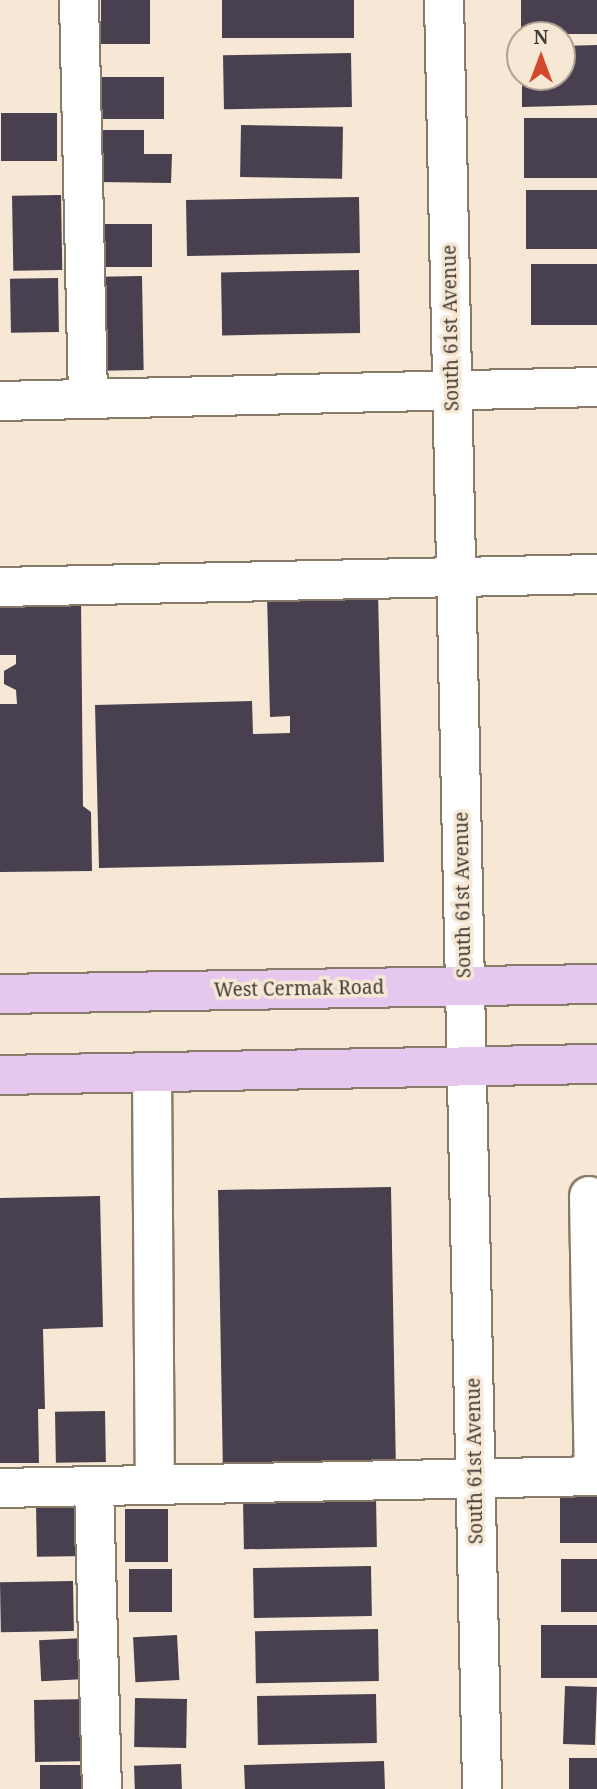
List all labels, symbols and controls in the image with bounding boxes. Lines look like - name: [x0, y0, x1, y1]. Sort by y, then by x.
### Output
- north arrow: [506, 21, 576, 91]
- text: N: [534, 24, 548, 50]
- street label: South 61st Avenue: [438, 245, 464, 411]
- street label: South 61st Avenue: [450, 812, 476, 978]
- street label: West Cermak Road: [214, 976, 384, 1002]
- street label: South 61st Avenue: [462, 1378, 488, 1544]

